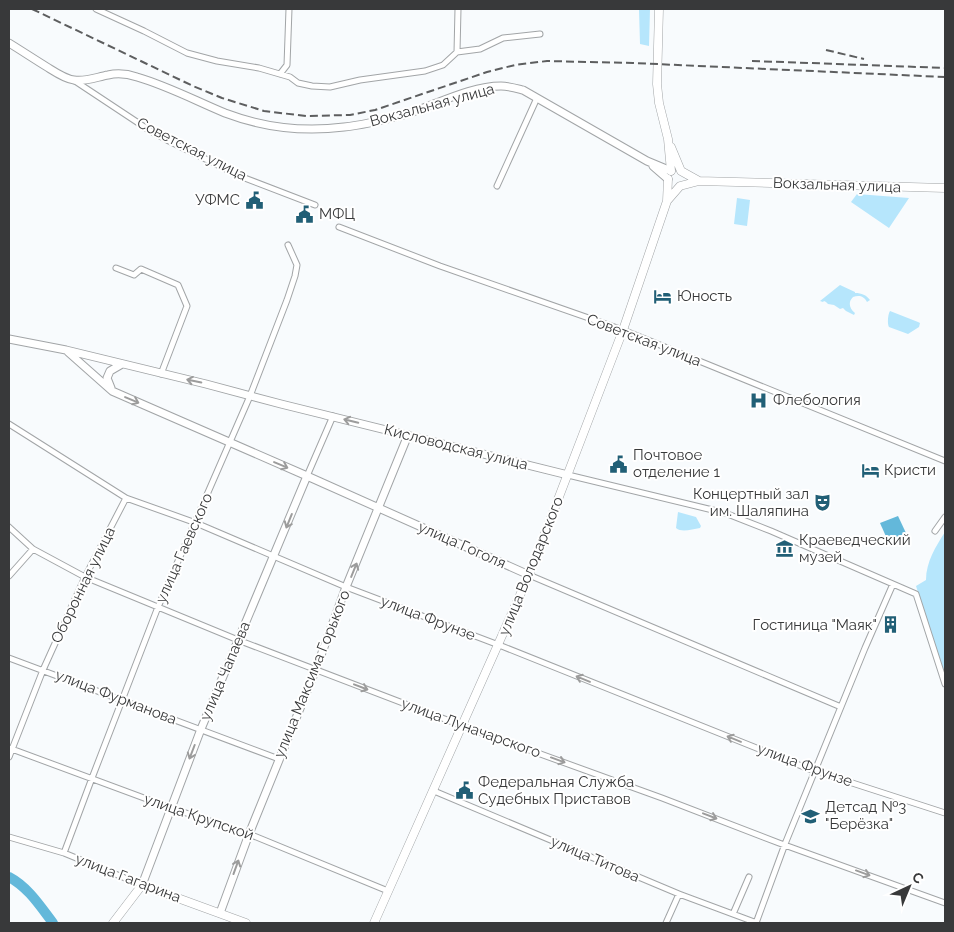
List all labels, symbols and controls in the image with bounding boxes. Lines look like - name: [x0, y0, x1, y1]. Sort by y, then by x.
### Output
- street label: Вокзальная улица: [368, 80, 496, 130]
- street label: Советская улица: [134, 114, 250, 184]
- street label: Вокзальная улица: [773, 174, 901, 196]
- public building icon: УФМС: [244, 190, 264, 210]
- place label: УФМС: [195, 191, 240, 209]
- public building icon: МФЦ: [295, 204, 315, 224]
- place label: МФЦ: [319, 205, 355, 223]
- hotel icon: Юность: [653, 286, 673, 306]
- place label: Юность: [677, 287, 732, 305]
- street label: Советская улица: [584, 310, 704, 370]
- one-way arrow: [186, 376, 202, 385]
- hospital icon: Флебология: [749, 390, 769, 410]
- place label: Флебология: [773, 391, 861, 409]
- one-way arrow: [124, 395, 139, 405]
- one-way arrow: [344, 416, 360, 425]
- street label: Кисловодская улица: [382, 420, 530, 474]
- place label: Почтовое отделение 1: [633, 446, 720, 481]
- public building icon: Почтовое отделение 1: [609, 454, 629, 474]
- one-way arrow: [273, 460, 288, 470]
- hotel icon: Кристи: [860, 460, 880, 480]
- place label: Кристи: [884, 461, 936, 479]
- place label: Концертный зал им. Шаляпина: [693, 485, 809, 520]
- street label: улица Гаевского: [152, 490, 216, 606]
- theatre icon: Концертный зал им. Шаляпина: [813, 493, 833, 513]
- street label: улица Володарского: [495, 494, 567, 638]
- one-way arrow: [284, 513, 293, 528]
- street label: улица Гоголя: [415, 518, 509, 572]
- street label: Оборонная улица: [47, 524, 119, 646]
- place label: Краеведческий музей: [799, 531, 911, 566]
- museum icon: Краеведческий музей: [775, 539, 795, 559]
- one-way arrow: [349, 563, 359, 578]
- street label: улица Максима Горького: [270, 588, 354, 760]
- street label: улица Фрунзе: [378, 592, 478, 644]
- building icon: Гостиница "Маяк": [881, 615, 901, 635]
- place label: Гостиница "Маяк": [752, 616, 877, 634]
- street label: улица Чапаева: [196, 619, 254, 723]
- street label: улица Фурманова: [53, 666, 179, 728]
- one-way arrow: [576, 674, 591, 683]
- one-way arrow: [353, 683, 369, 692]
- street label: улица Луначарского: [399, 694, 543, 762]
- one-way arrow: [727, 734, 742, 743]
- street label: улица Фрунзе: [755, 739, 855, 791]
- one-way arrow: [187, 744, 197, 759]
- one-way arrow: [550, 756, 565, 765]
- place label: Федеральная Служба Судебных Приставов: [478, 773, 634, 808]
- public building icon: Федеральная Служба Судебных Приставов: [454, 781, 474, 801]
- street label: улица Крупской: [142, 790, 256, 844]
- place label: Детсад №3 "Берёзка": [825, 798, 906, 833]
- school or university icon: Детсад №3 "Берёзка": [801, 806, 821, 826]
- one-way arrow: [703, 813, 718, 822]
- street label: улица Титова: [548, 832, 642, 886]
- street label: улица Гагарина: [73, 850, 183, 906]
- one-way arrow: [232, 860, 241, 876]
- north arrow: [884, 862, 934, 912]
- one-way arrow: [855, 869, 870, 878]
- text: С: [909, 869, 927, 887]

